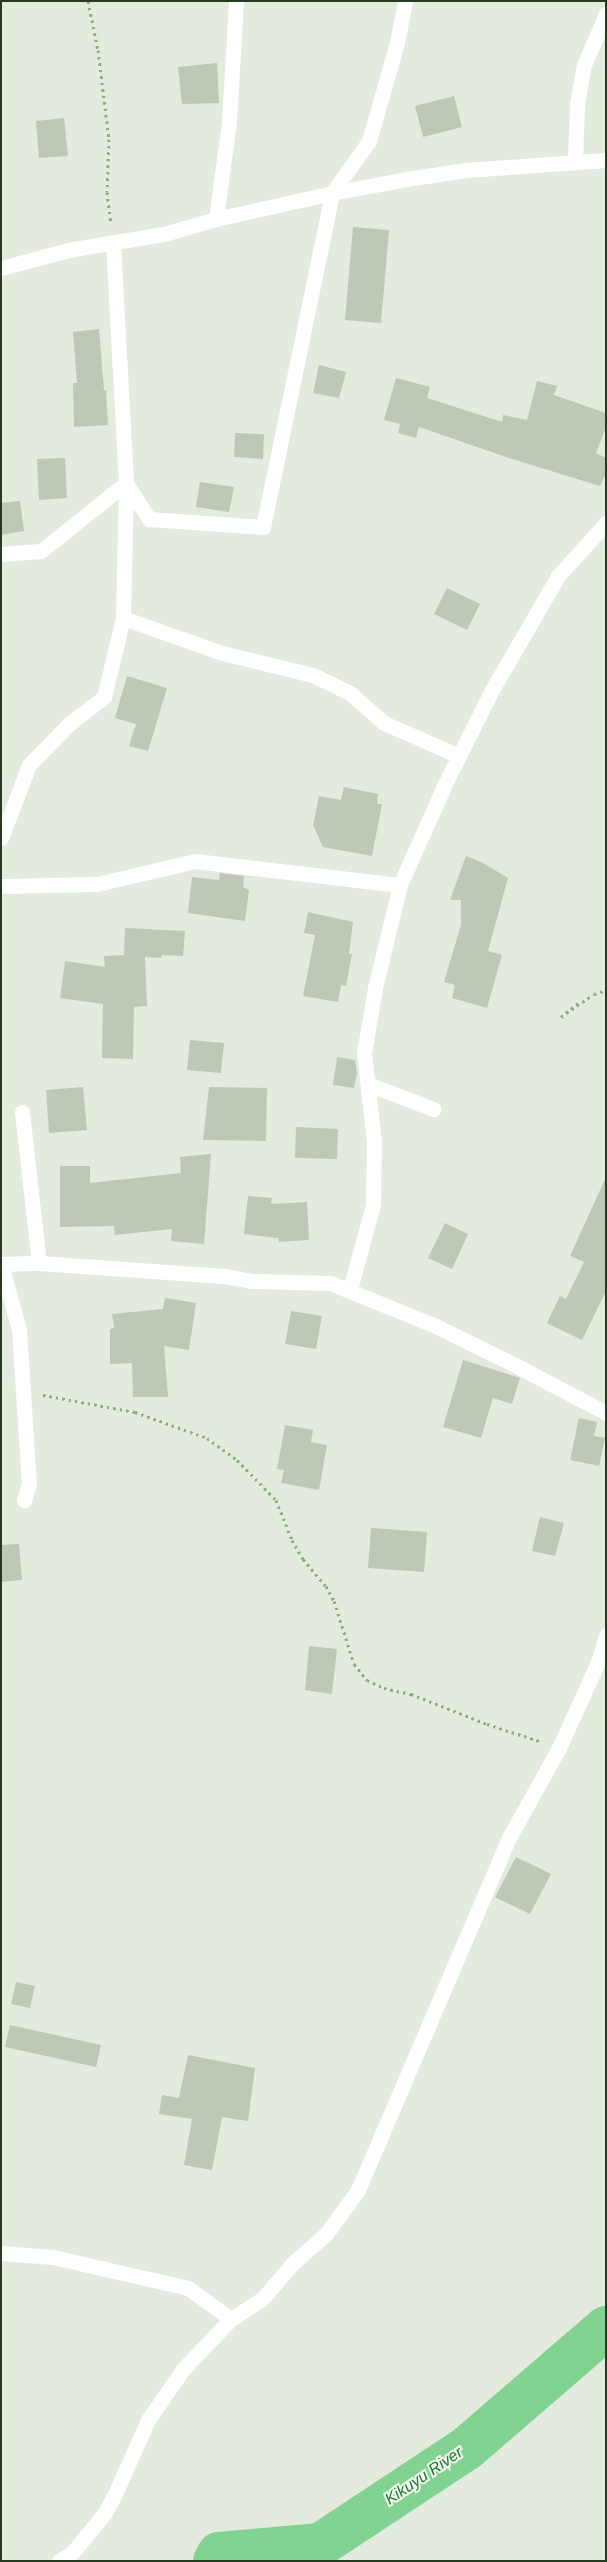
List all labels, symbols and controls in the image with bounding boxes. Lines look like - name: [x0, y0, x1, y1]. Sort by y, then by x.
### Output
- water label: Kikuyu River: [381, 2443, 467, 2509]

